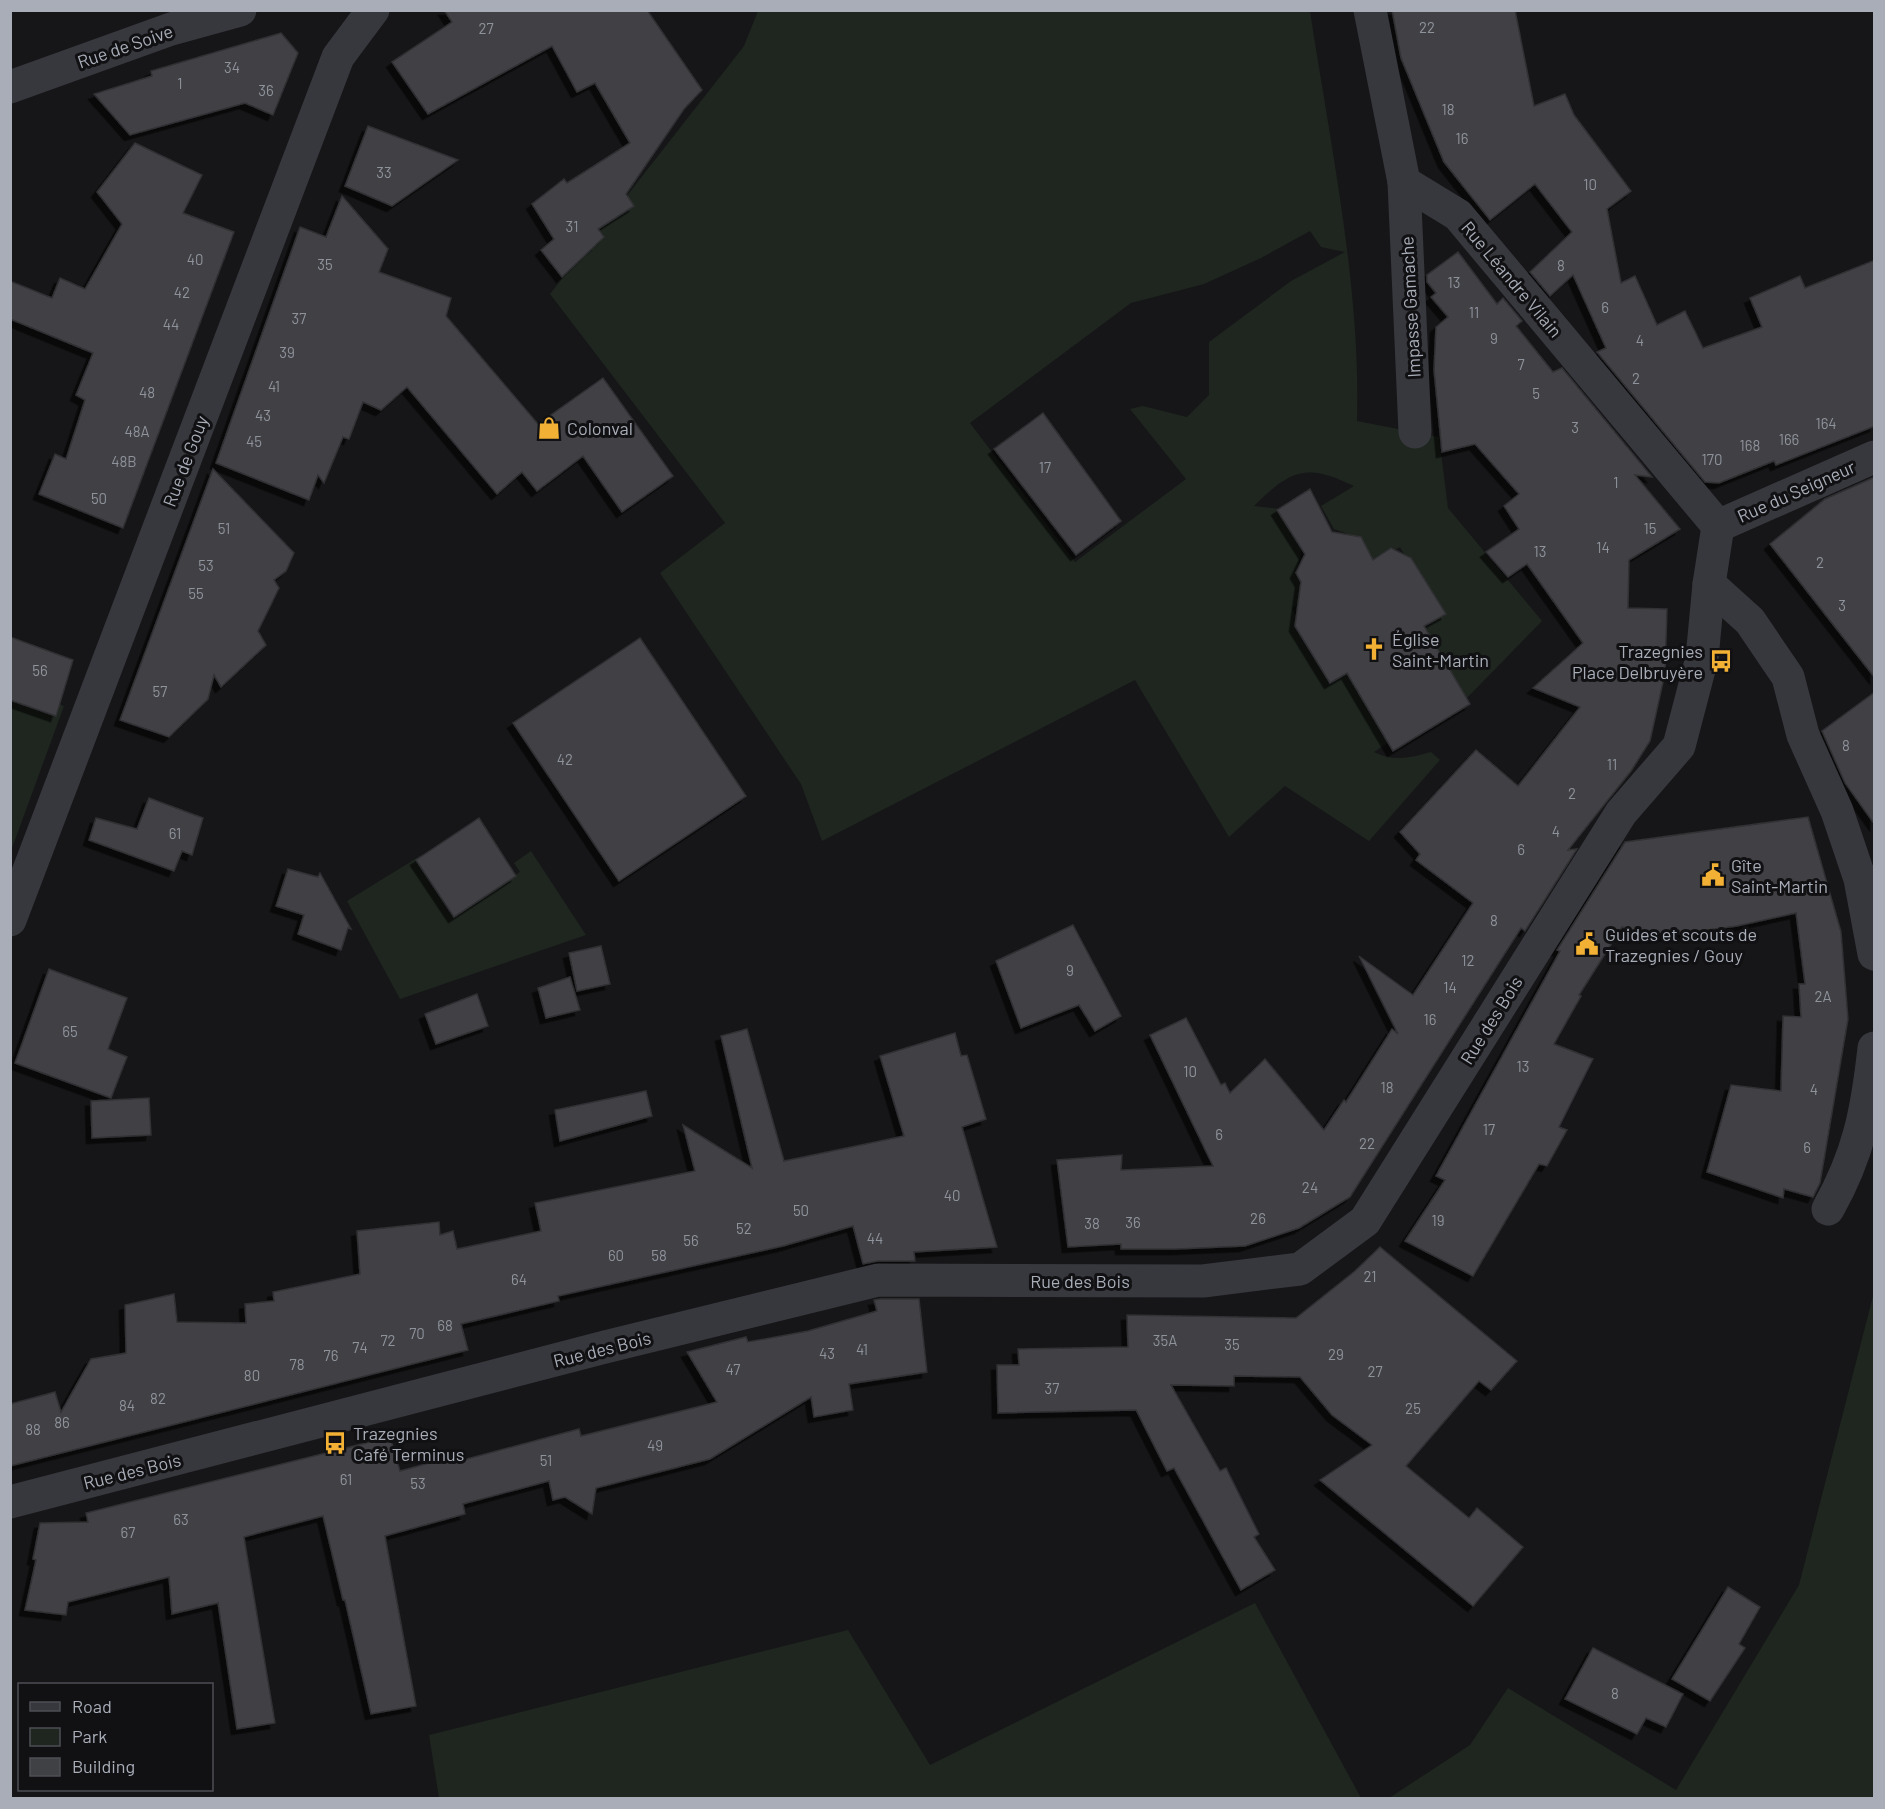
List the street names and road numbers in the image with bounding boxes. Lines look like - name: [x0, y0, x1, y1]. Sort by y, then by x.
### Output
- street label: Rue de Soive: [74, 19, 176, 73]
- street label: Rue Léandre Vilain: [1457, 217, 1567, 341]
- street label: Impasse Gamache: [1395, 236, 1425, 378]
- street label: Rue de Gouy: [158, 412, 212, 510]
- street label: Rue du Seigneur: [1734, 455, 1859, 527]
- street label: Rue des Bois: [1455, 972, 1527, 1068]
- street label: Rue des Bois: [1030, 1270, 1130, 1292]
- street label: Rue des Bois: [551, 1326, 653, 1372]
- street label: Rue des Bois: [81, 1448, 183, 1494]

